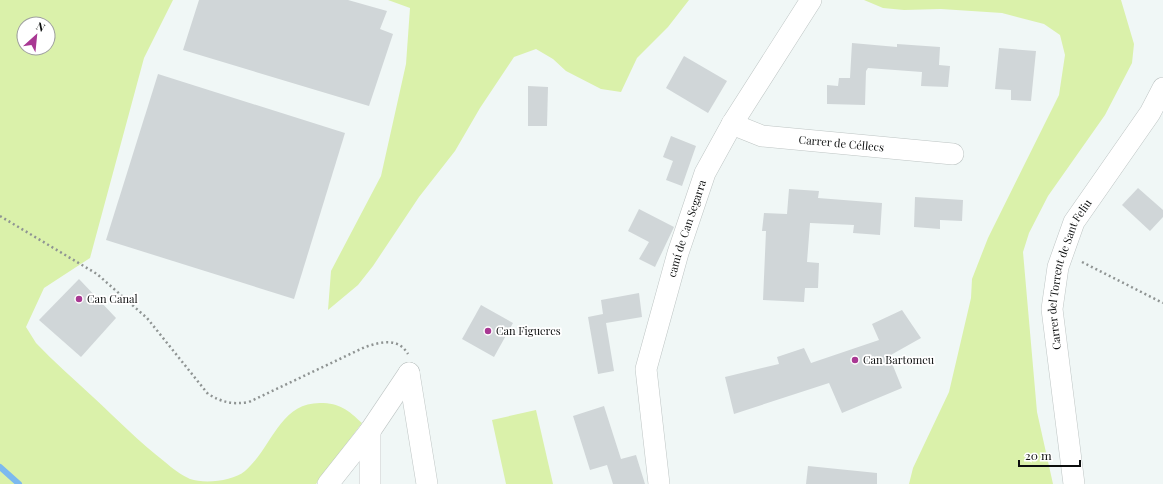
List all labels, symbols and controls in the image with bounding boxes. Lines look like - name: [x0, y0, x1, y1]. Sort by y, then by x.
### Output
- north arrow: [16, 16, 56, 56]
- text: N: [34, 18, 48, 35]
- street label: Carrer de Céllecs: [798, 131, 885, 154]
- street label: camí de Can Segarra: [664, 177, 709, 279]
- street label: Carrer del Torrent de Sant Feliu: [1044, 195, 1095, 351]
- place label: Can Canal: [87, 291, 138, 306]
- marker: Can Canal: [74, 294, 84, 304]
- place label: Can Figueres: [496, 323, 561, 338]
- marker: Can Figueres: [483, 326, 493, 336]
- place label: Can Bartomeu: [863, 352, 935, 367]
- marker: Can Bartomeu: [850, 355, 860, 365]
- scale bar: [1019, 442, 1080, 468]
- text: 20 m: [1025, 447, 1052, 463]

